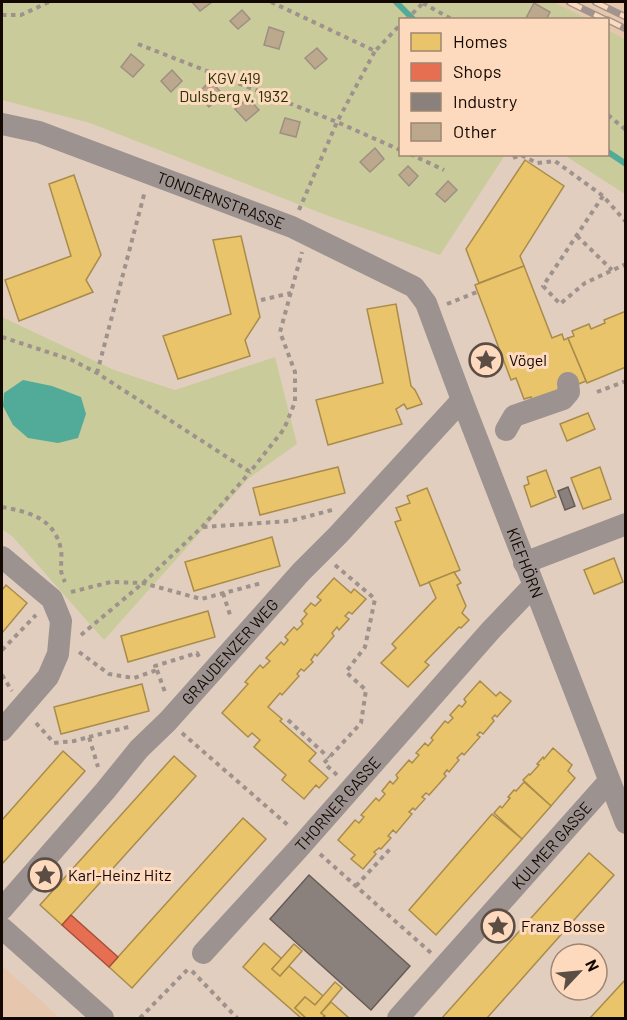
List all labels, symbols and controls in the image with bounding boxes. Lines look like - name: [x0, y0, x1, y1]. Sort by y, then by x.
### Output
- legend: [399, 18, 609, 156]
- text: Homes: [453, 30, 507, 52]
- text: Shops: [453, 60, 502, 82]
- park label: KGV 419 Dulsberg v. 1932: [179, 68, 289, 105]
- text: Industry: [453, 90, 517, 112]
- text: Other: [453, 120, 497, 142]
- street label: TONDERNSTRASSE: [154, 167, 288, 232]
- place icon: Vögel: [468, 342, 504, 378]
- place label: Vögel: [509, 350, 547, 369]
- street label: KIEFHÖRN: [503, 525, 548, 600]
- street label: GRAUDENZER WEG: [177, 594, 282, 708]
- street label: THORNER GASSE: [291, 752, 384, 855]
- street label: KULMER GASSE: [507, 797, 595, 893]
- place icon: Karl-Heinz Hitz: [27, 857, 63, 893]
- place label: Karl-Heinz Hitz: [68, 865, 171, 884]
- place icon: Franz Bosse: [480, 908, 516, 944]
- place label: Franz Bosse: [521, 916, 605, 935]
- north arrow: [549, 942, 609, 1002]
- text: N: [582, 956, 604, 974]

